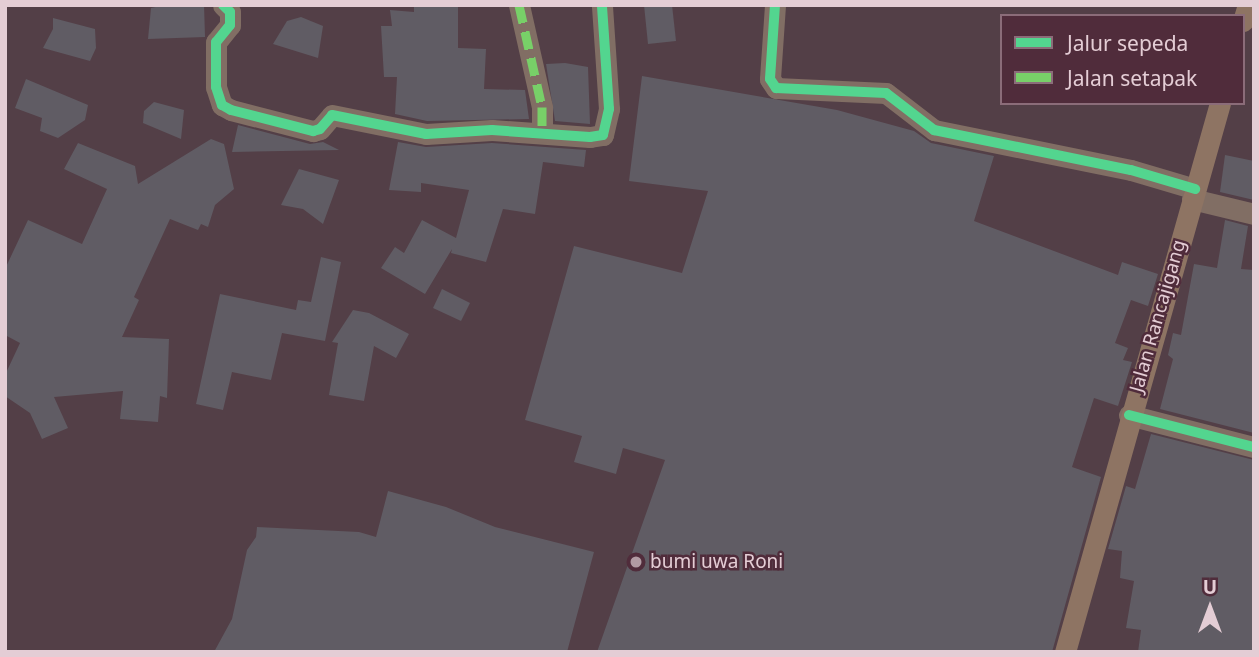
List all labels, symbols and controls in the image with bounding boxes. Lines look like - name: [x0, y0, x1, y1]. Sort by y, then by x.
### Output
- legend: [1000, 14, 1245, 105]
- text: Jalur sepeda: [1067, 29, 1188, 57]
- text: Jalan setapak: [1067, 64, 1197, 92]
- street label: Jalan Rancajigang: [1125, 237, 1191, 395]
- place label: bumi uwa Roni: [650, 551, 783, 573]
- marker: bumi uwa Roni: [628, 554, 644, 570]
- north arrow: [1175, 573, 1245, 643]
- text: U: [1203, 574, 1217, 600]

